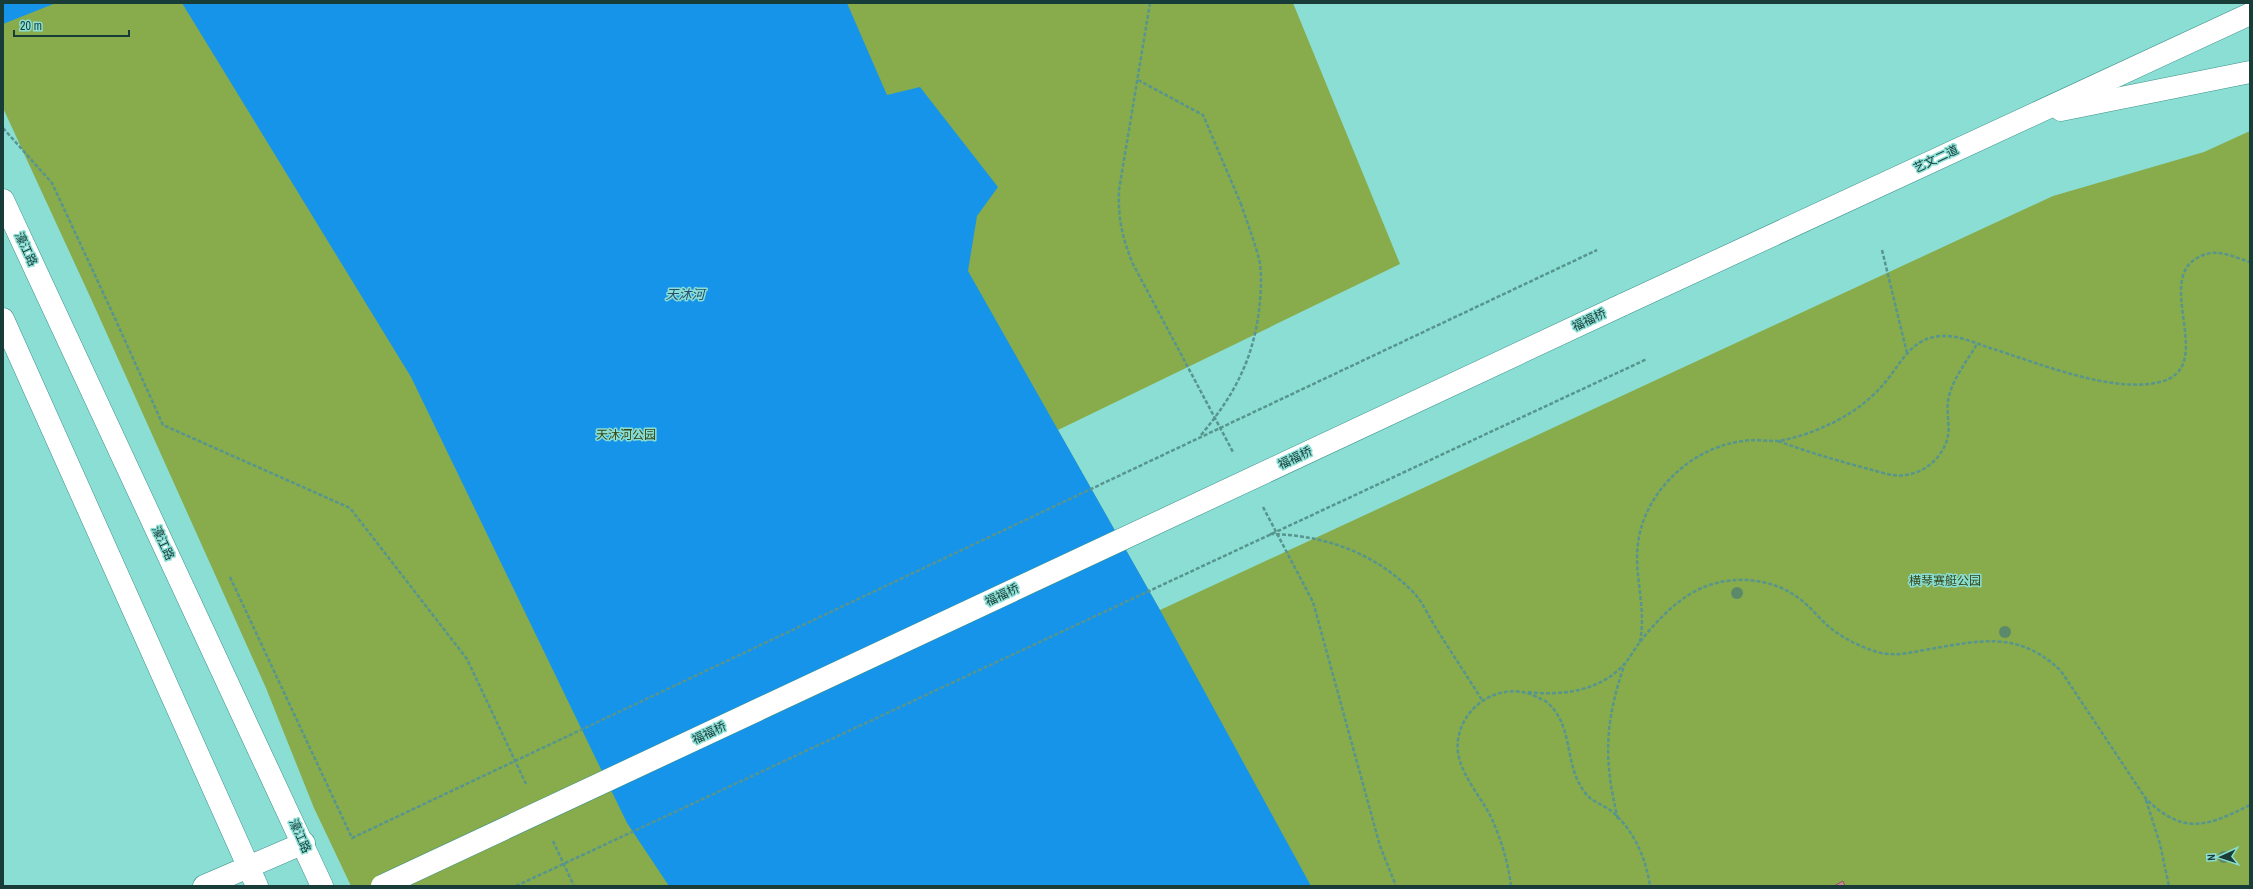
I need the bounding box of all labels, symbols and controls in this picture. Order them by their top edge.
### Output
scale bar [14,12,129,38]
text: 20 m [20,18,42,34]
street label: 艺文二道 [1911,142,1961,176]
street label: 濠江路 [11,229,41,269]
water label: 天沐河 [665,286,707,303]
street label: 福福桥 [1569,305,1609,335]
park label: 天沐河公园 [596,427,656,443]
street label: 福福桥 [1275,443,1315,473]
street label: 濠江路 [148,523,178,563]
park label: 横琴赛艇公园 [1909,573,1981,589]
street label: 福福桥 [982,580,1022,610]
street label: 福福桥 [689,718,729,748]
street label: 濠江路 [285,816,315,856]
north arrow [2201,837,2241,877]
text: N [2204,854,2218,861]

